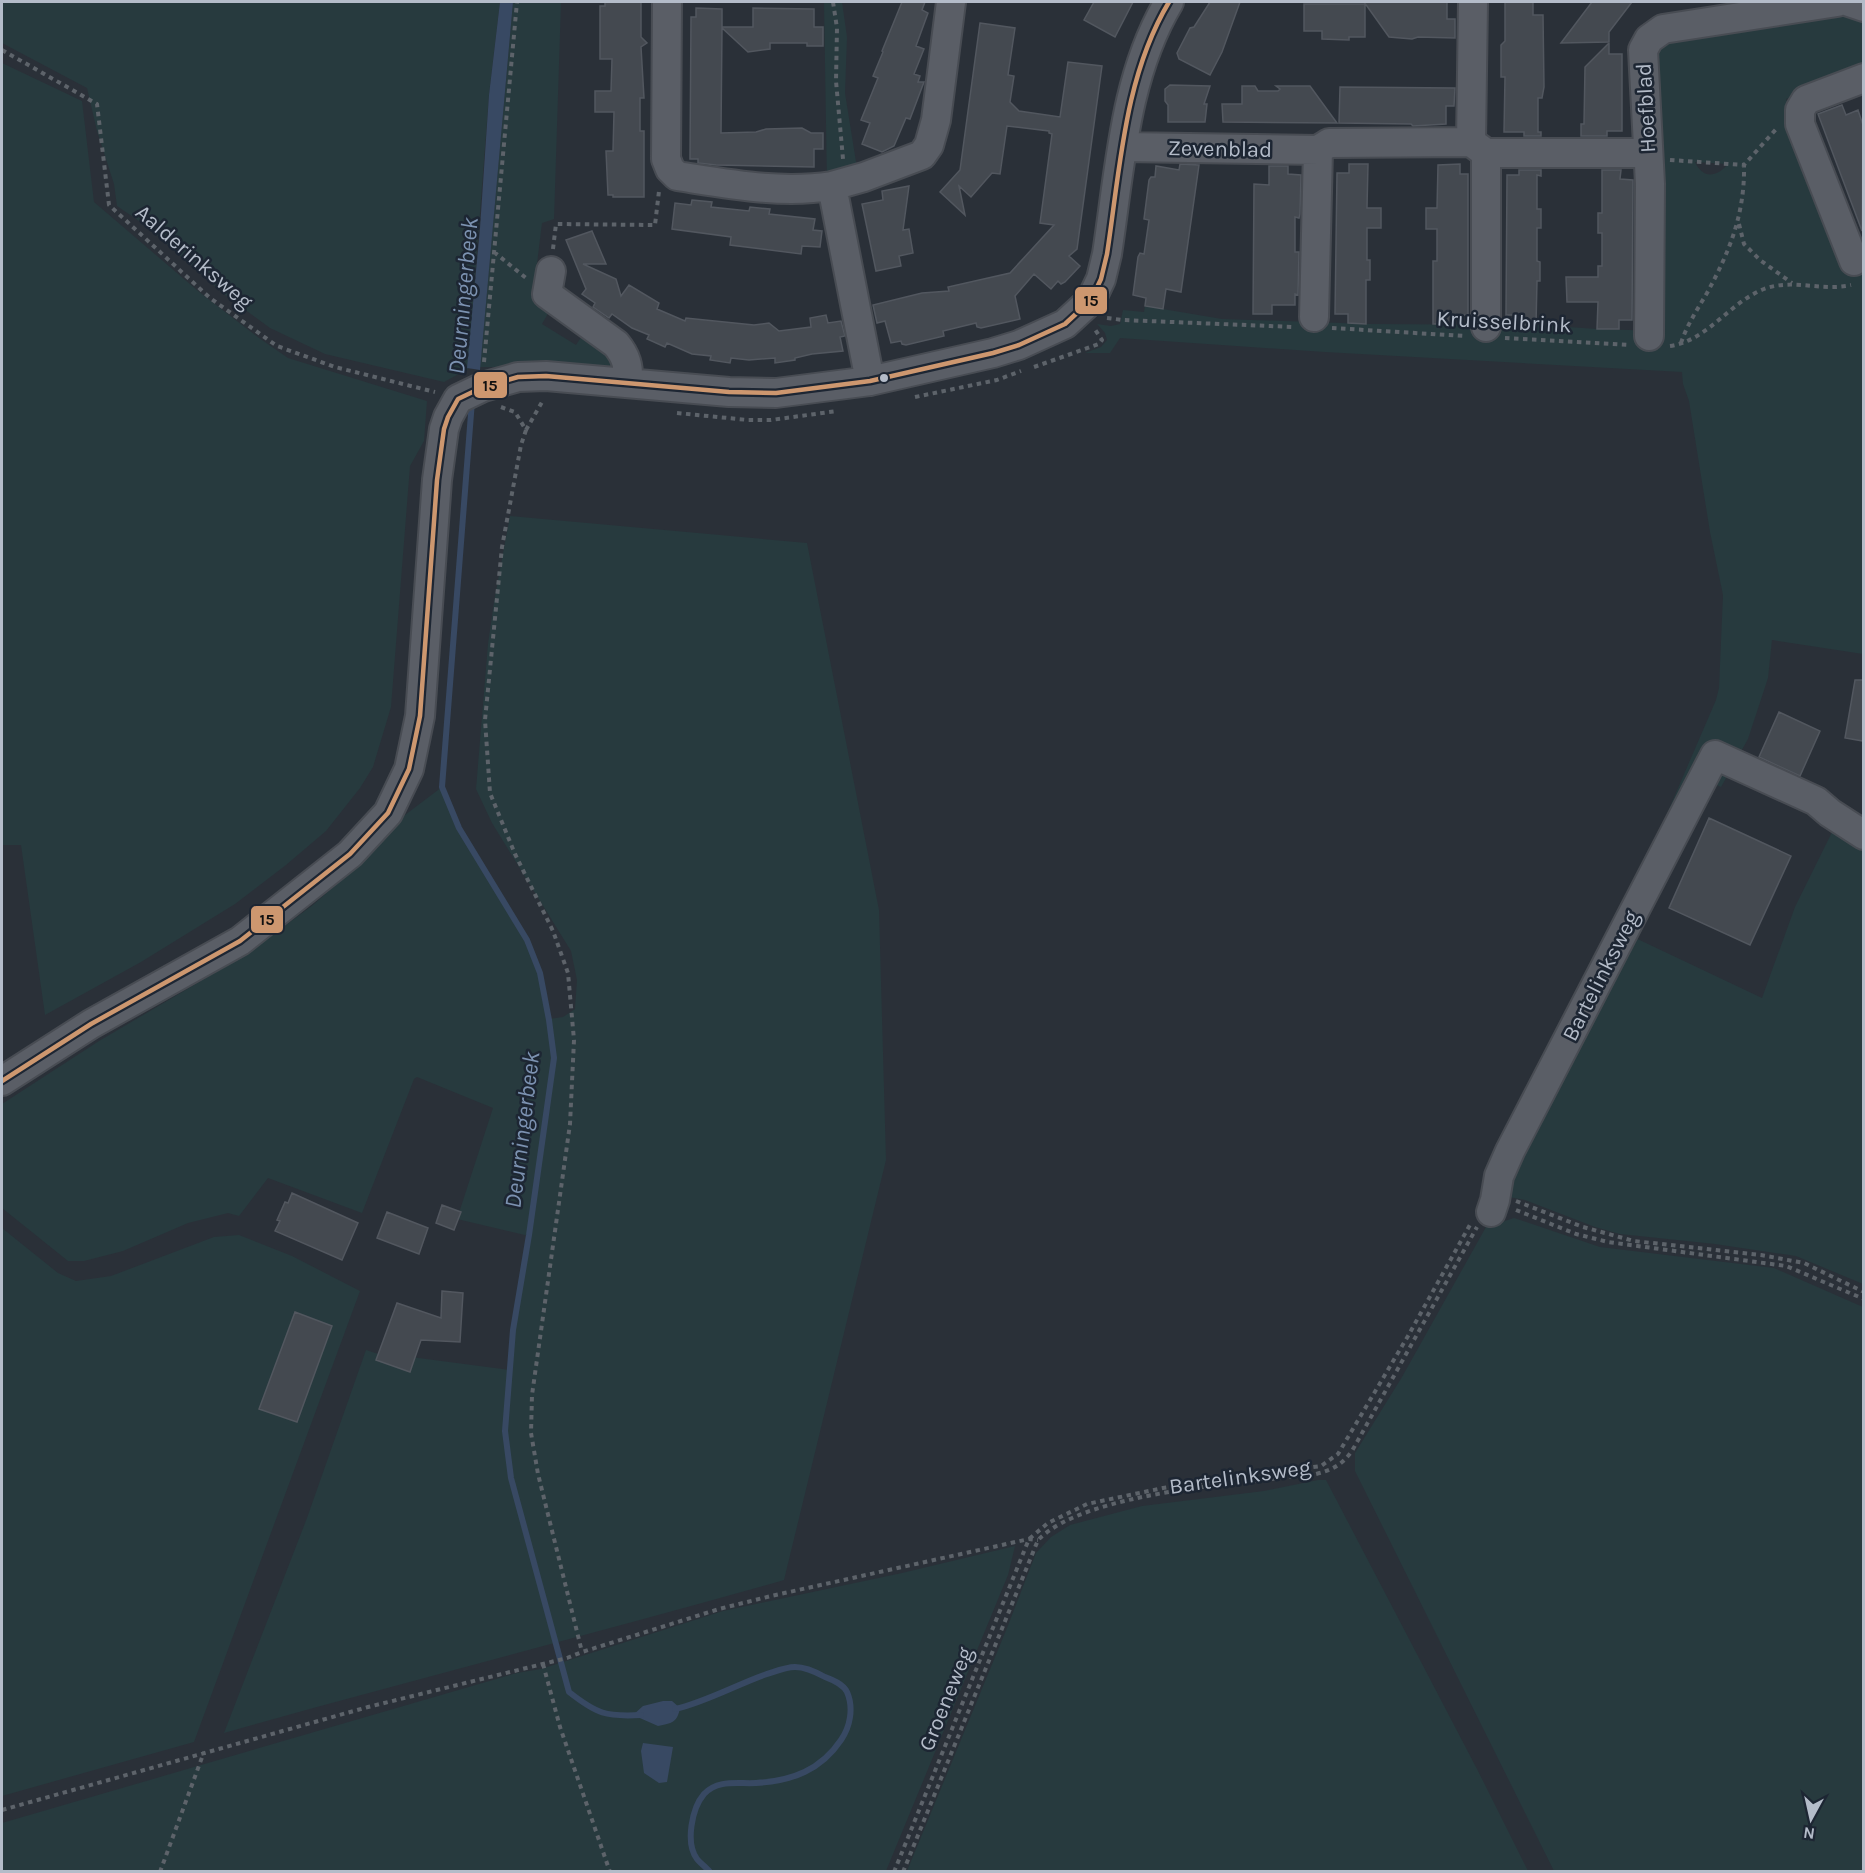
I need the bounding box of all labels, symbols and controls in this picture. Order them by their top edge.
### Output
street label: Hoefblad [1631,62,1661,154]
street label: Zevenblad [1168,135,1272,163]
street label: Aalderinksweg [130,199,258,315]
water label: Deurningerbeek [442,215,484,376]
line badge: 15 [1074,286,1108,315]
text: 15 [1083,291,1099,310]
street label: Kruisselbrink [1436,305,1572,339]
line badge: 15 [473,371,508,399]
unlabelled marker [878,372,890,384]
text: 15 [482,376,498,395]
line badge: 15 [250,905,284,934]
street label: Bartelinksweg [1557,906,1645,1046]
text: 15 [259,910,275,929]
water label: Deurningerbeek [498,1049,546,1210]
street label: Bartelinksweg [1167,1454,1313,1500]
street label: Groeneweg [913,1643,979,1755]
north arrow [1781,1789,1841,1849]
text: N [1802,1823,1816,1844]

